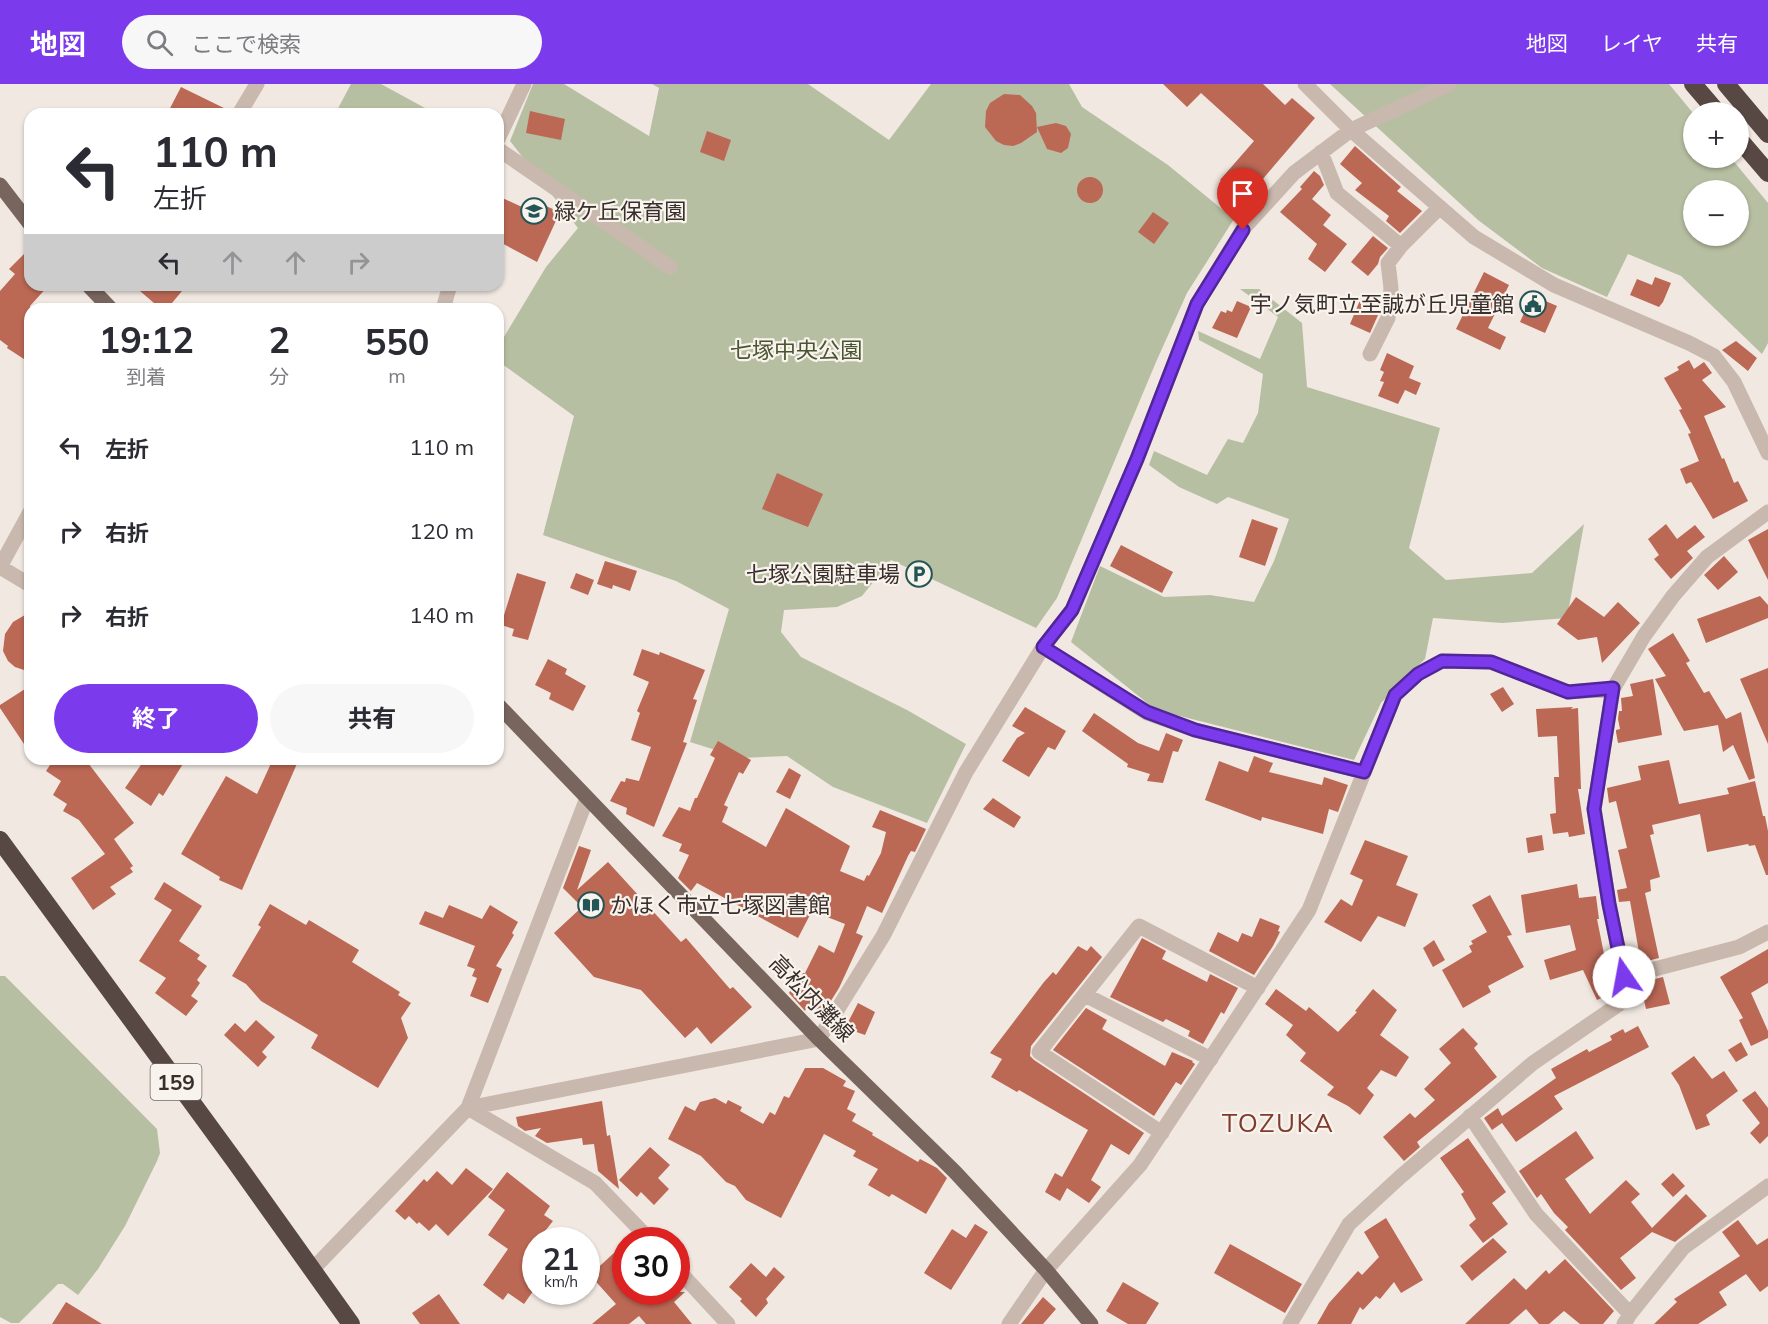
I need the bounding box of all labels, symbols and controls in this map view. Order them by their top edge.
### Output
search box [122,15,542,69]
text: 地図 [30,26,86,61]
icon: search [143,26,176,59]
text: ここで検索 [191,30,301,58]
text: 地図 [1526,30,1568,56]
text: レイヤ [1601,30,1663,56]
text: 共有 [1696,30,1738,56]
map controls [1683,102,1749,246]
button: + [1683,102,1749,168]
text: 110 m [153,125,278,178]
icon: left [54,132,132,210]
pin [1217,168,1268,230]
icon: arrive [1226,177,1259,210]
button: − [1683,180,1749,246]
text: 左折 [153,181,207,215]
school or university icon: 緑ケ丘保育園 [519,196,549,226]
place label: 緑ケ丘保育園 [554,197,686,225]
icon: left [153,246,186,279]
icon: ahead [216,246,249,279]
icon: ahead [279,246,312,279]
icon: right [342,246,375,279]
public building icon: 宇ノ気町立至誠が丘児童館 [1518,289,1548,319]
place label: 宇ノ気町立至誠が丘児童館 [1250,290,1514,318]
text: 19:12 [99,317,194,362]
text: 2 [268,317,290,362]
text: 550 [365,319,429,364]
park label: 七塚中央公園 [730,336,862,364]
text: m [388,363,406,388]
text: 到着 [126,364,166,389]
text: 分 [269,364,289,389]
icon: left [54,431,87,464]
text: 110 m [409,433,474,461]
text: 左折 [105,435,149,463]
icon: right [54,515,87,548]
text: 120 m [409,517,474,545]
text: 右折 [105,519,149,547]
parking icon: 七塚公園駐車場 [904,559,934,589]
place label: 七塚公園駐車場 [746,560,900,588]
icon: right [54,599,87,632]
text: 140 m [409,601,474,629]
text: 右折 [105,603,149,631]
button: 終了 [54,684,258,753]
button: 共有 [270,684,474,753]
library icon: かほく市立七塚図書館 [576,890,606,920]
place label: かほく市立七塚図書館 [610,891,830,919]
position arrow [1592,945,1656,1009]
street label: 高松内灘線 [764,949,860,1047]
road number: 159 [150,1064,201,1100]
district label: TOZUKA [1222,1106,1334,1139]
speed limit sign: 30 [612,1227,690,1305]
text: 21 [543,1240,579,1278]
text: km/h [544,1272,578,1291]

